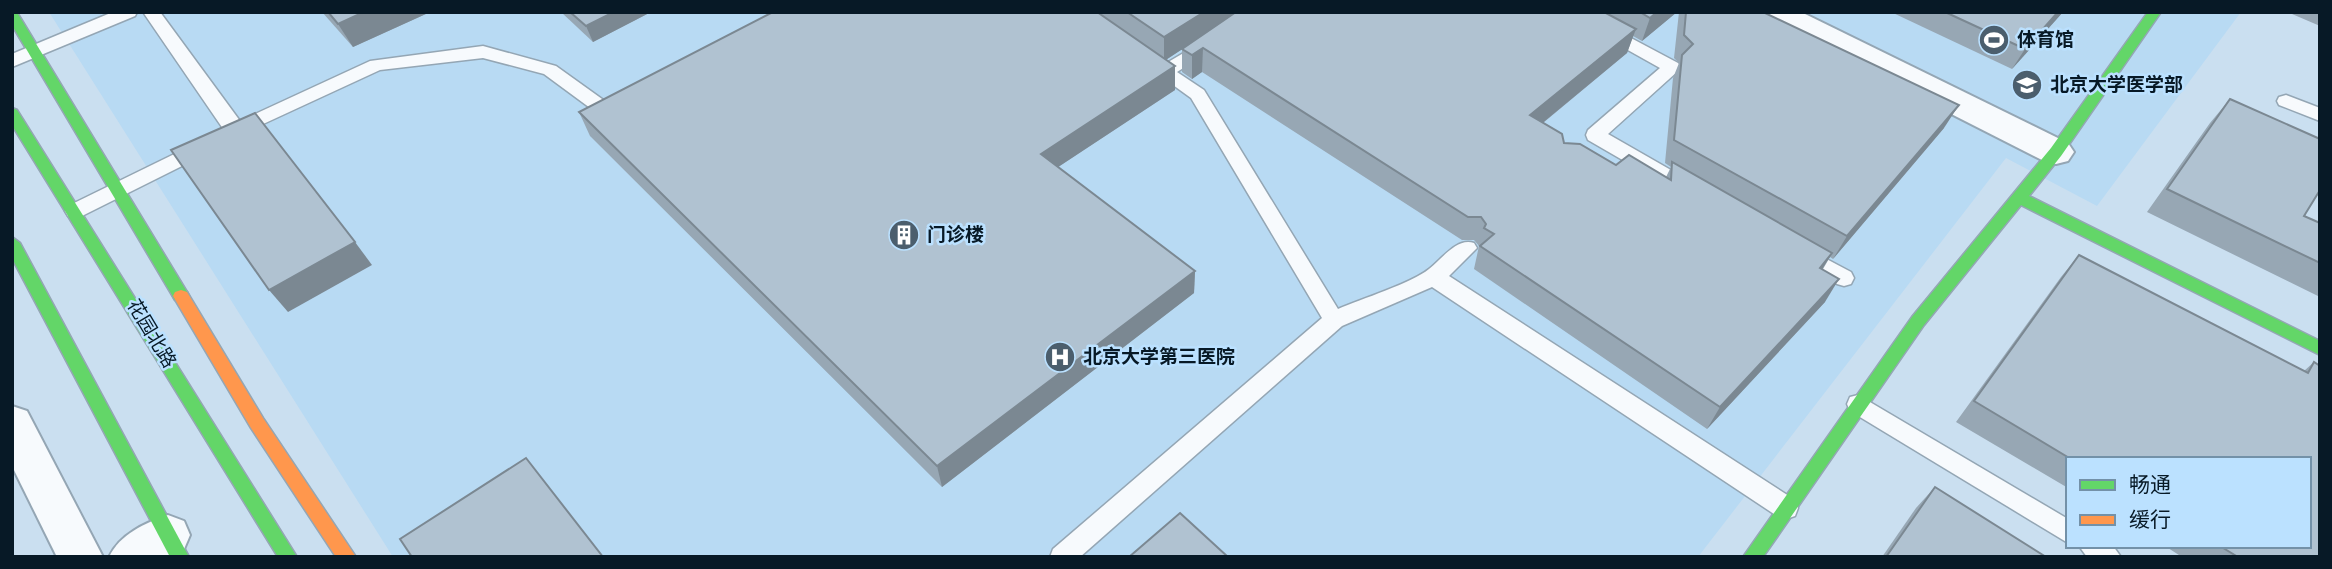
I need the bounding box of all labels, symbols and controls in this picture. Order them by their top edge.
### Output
sports icon: 体育馆 [1977,23,2011,57]
place label: 体育馆 [2017,29,2074,52]
school or university icon: 北京大学医学部 [2010,68,2044,102]
place label: 北京大学医学部 [2050,74,2183,97]
building icon: 门诊楼 [887,218,921,252]
place label: 门诊楼 [927,224,984,247]
street label: 花园北路 [122,295,180,373]
hospital icon: 北京大学第三医院 [1043,340,1077,374]
place label: 北京大学第三医院 [1083,346,1235,369]
legend [2066,457,2311,548]
text: 畅通 [2129,473,2171,498]
text: 缓行 [2129,508,2171,533]

